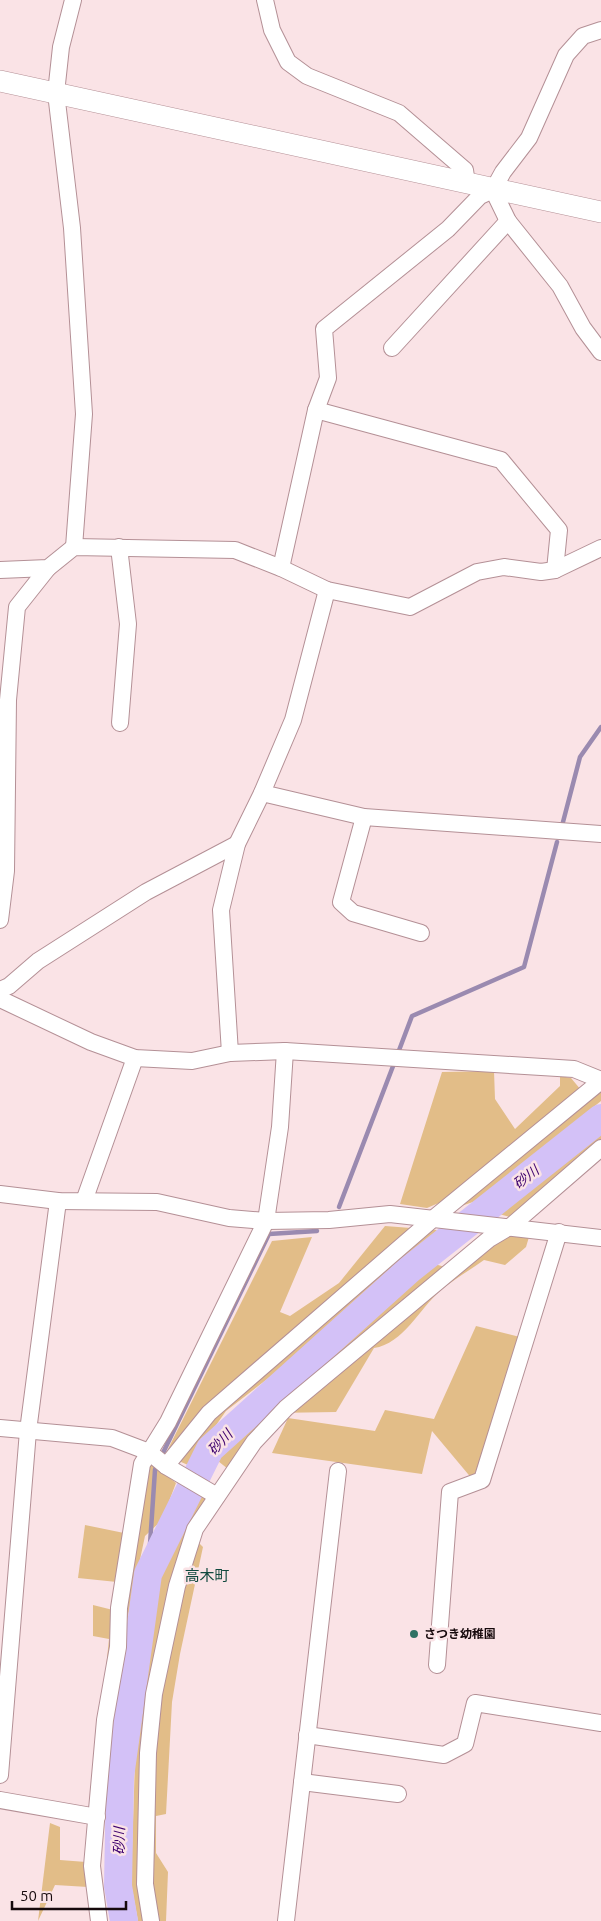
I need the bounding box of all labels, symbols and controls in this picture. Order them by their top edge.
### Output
water label: 砂川 [510,1161,544,1192]
water label: 砂川 [205,1425,237,1458]
district label: 高木町 [184,1567,230,1584]
place label: さつき幼稚園 [424,1627,496,1640]
marker: さつき幼稚園 [408,1628,420,1640]
water label: 砂川 [111,1825,127,1855]
scale bar [12,1878,126,1910]
text: 50 m [20,1887,53,1904]

